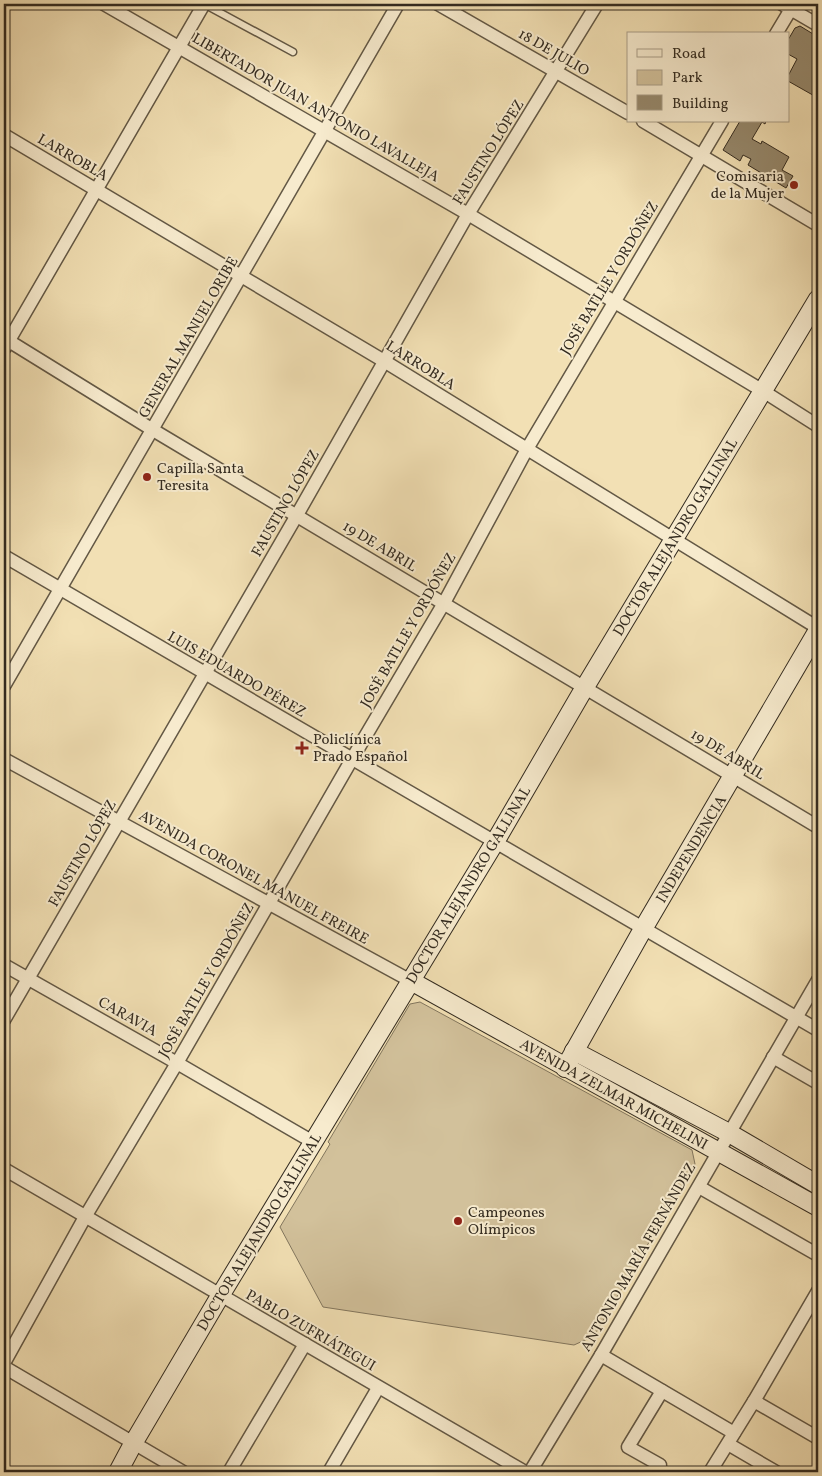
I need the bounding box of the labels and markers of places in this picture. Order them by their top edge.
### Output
place label: Comisaria de la Mujer [711,167,784,205]
marker: Comisaria de la Mujer [788,179,800,191]
place label: Capilla Santa Teresita [157,459,244,497]
marker: Capilla Santa Teresita [141,471,153,483]
place label: Policlínica Prado Español [313,730,408,768]
marker: Policlínica Prado Español [295,741,309,755]
place label: Campeones Olímpicos [468,1203,545,1241]
marker: Campeones Olímpicos [452,1215,464,1227]

